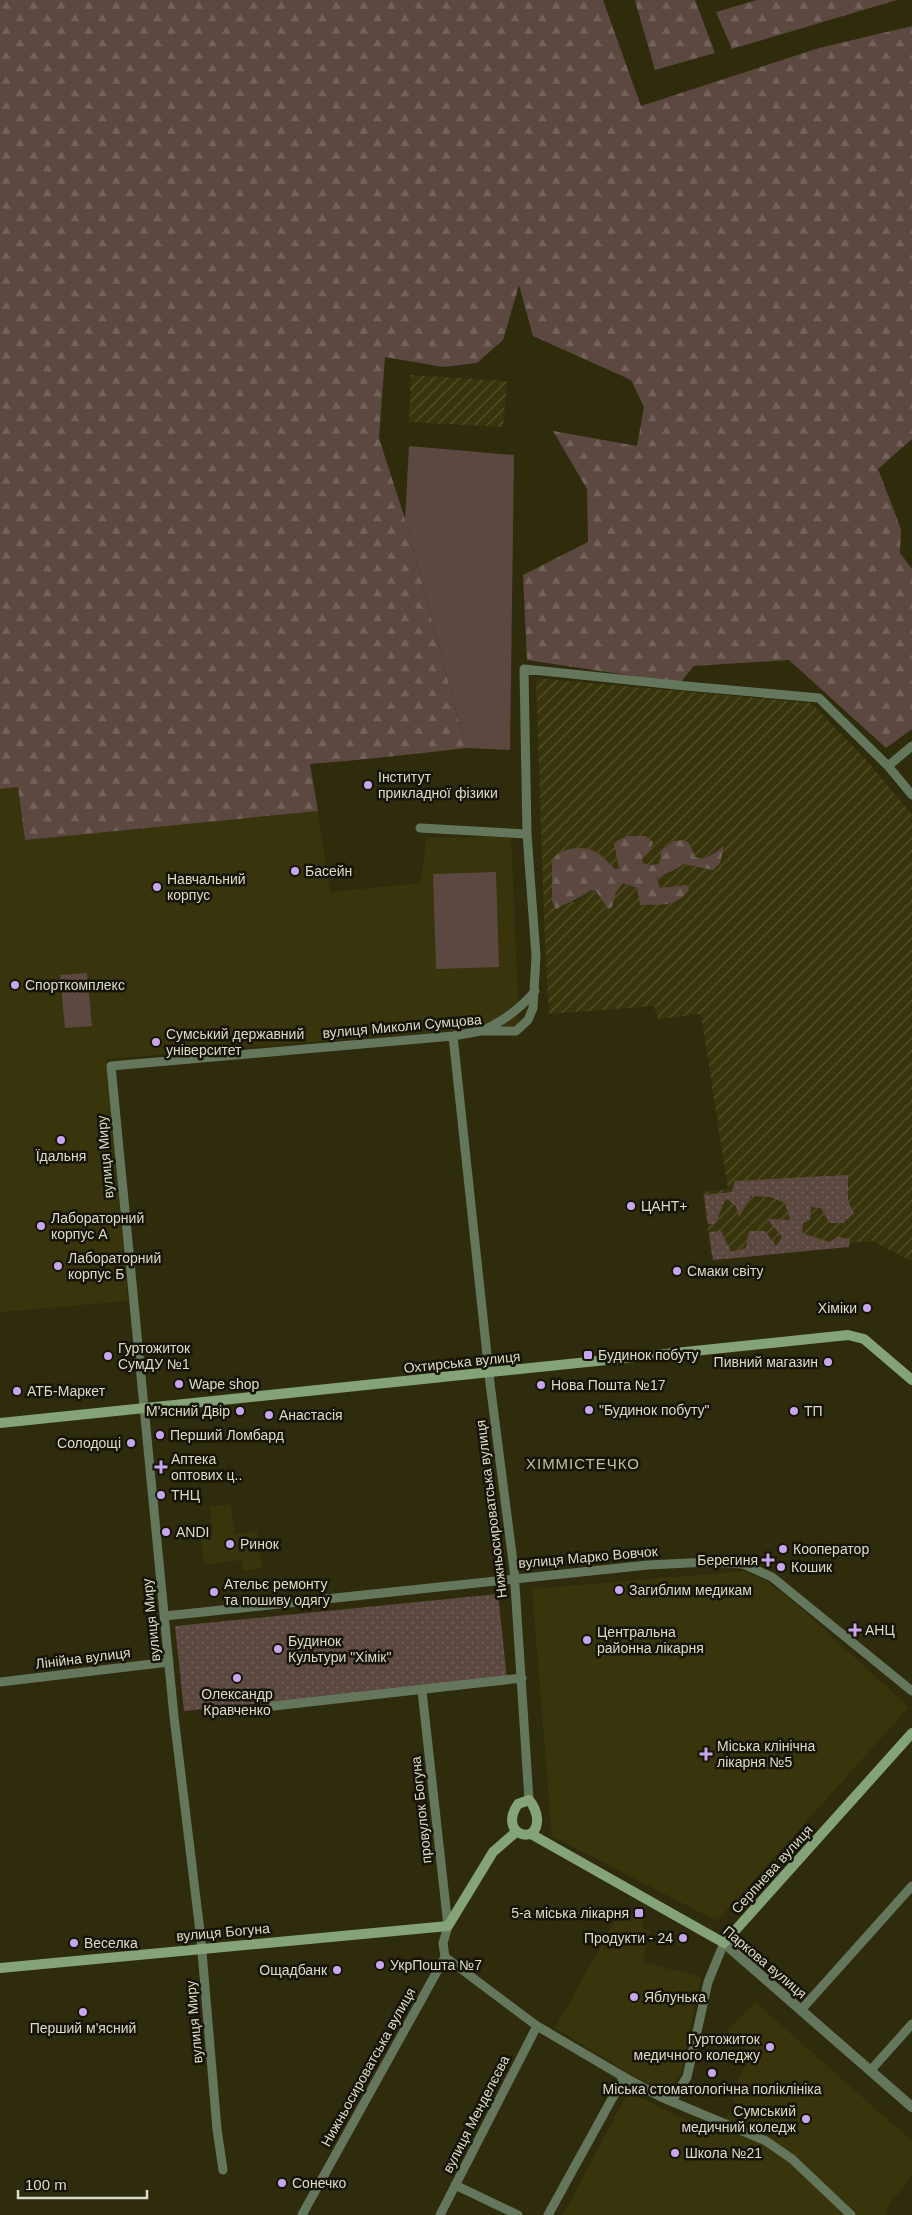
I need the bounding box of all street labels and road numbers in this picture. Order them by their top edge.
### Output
street label: вулиця Миколи Сумцова [322,1011,482,1041]
street label: вулиця Миру [93,1115,117,1199]
street label: Охтирська вулиця [403,1348,521,1376]
street label: Нижньосироватська вулиця [472,1419,510,1599]
street label: вулиця Марко Вовчок [518,1543,659,1571]
street label: вулиця Миру [139,1578,163,1662]
street label: Лінійна вулиця [34,1644,132,1672]
street label: провулок Богуна [407,1755,435,1864]
street label: Серпнева вулиця [728,1822,816,1916]
street label: вулиця Богуна [176,1920,271,1944]
street label: Паркова вулиця [720,1922,810,2002]
street label: вулиця Миру [182,1980,206,2064]
street label: Нижньосироватська вулиця [318,1985,418,2149]
street label: вулиця Менделєєва [439,2052,513,2175]

